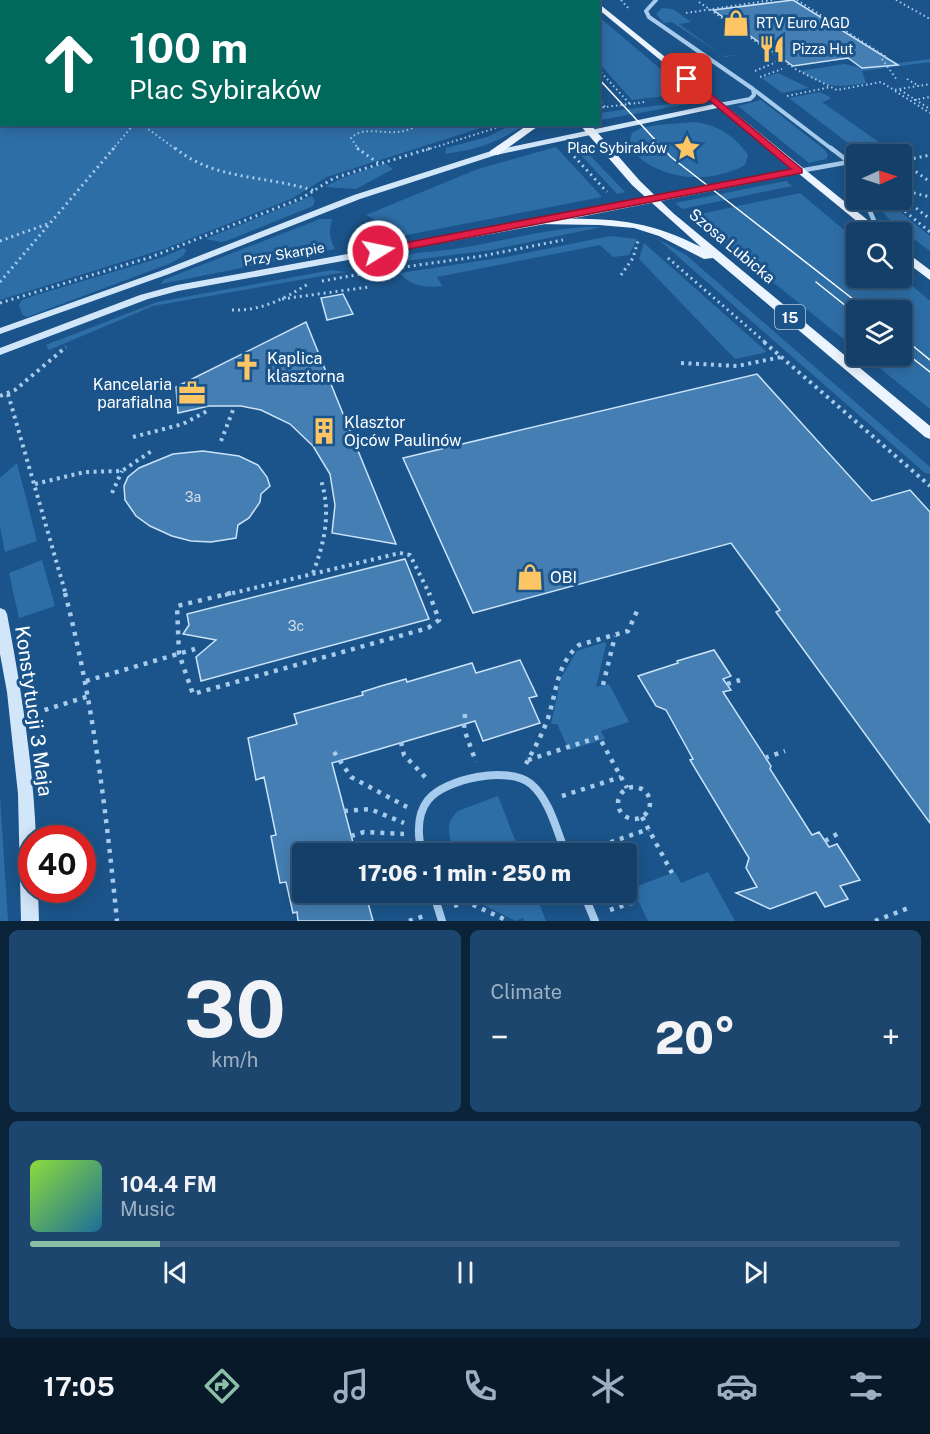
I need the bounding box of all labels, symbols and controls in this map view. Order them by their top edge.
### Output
shop icon: RTV Euro AGD [721,8,751,38]
place label: RTV Euro AGD [756,15,850,31]
text: 100 m [129,23,248,72]
icon: ahead [30,24,108,102]
restaurant icon: Pizza Hut [757,34,787,64]
place label: Pizza Hut [792,41,854,57]
pin [661,53,712,104]
icon: arrive [670,62,703,95]
text: Plac Sybiraków [129,73,322,105]
place icon: Plac Sybiraków [672,133,702,163]
place label: Plac Sybiraków [567,140,667,156]
north arrow [846,144,912,210]
map controls [846,144,912,366]
street label: Szosa Lubicka [685,205,779,287]
position arrow [346,219,410,283]
button: search [846,222,912,288]
street label: Przy Skarpie [242,239,326,269]
button: layers [846,300,912,366]
road number: 15 [775,305,805,329]
place label: Kaplica klasztorna [267,349,345,386]
church icon: Kaplica klasztorna [232,352,262,382]
place label: Kancelaria parafialna [93,375,172,412]
office icon: Kancelaria parafialna [177,378,207,408]
place label: Klasztor Ojców Paulinów [344,413,462,450]
building icon: Klasztor Ojców Paulinów [309,416,339,446]
house number: 3a [185,489,201,505]
shop icon: OBI [515,562,545,592]
place label: OBI [550,568,577,587]
house number: 3c [288,618,304,634]
street label: Konstytucji 3 Maja [10,624,58,798]
speed limit sign: 40 [18,825,96,903]
text: 17:06 · 1 min · 250 m [358,860,571,886]
text: 30 [184,963,286,1055]
text: Climate [491,980,562,1004]
text: 20° [655,1011,736,1064]
text: − [491,1018,509,1056]
text: + [882,1018,900,1056]
text: km/h [211,1048,258,1072]
text: 104.4 FM [120,1171,217,1197]
text: Music [120,1197,175,1221]
icon: previous [159,1256,192,1289]
icon: pause [449,1256,482,1289]
icon: next [739,1256,772,1289]
icon: directions [201,1365,243,1407]
icon: music [330,1365,372,1407]
icon: phone [459,1365,501,1407]
icon: climate [587,1365,629,1407]
icon: car [716,1365,758,1407]
icon: filters [845,1365,887,1407]
text: 17:05 [43,1370,115,1402]

